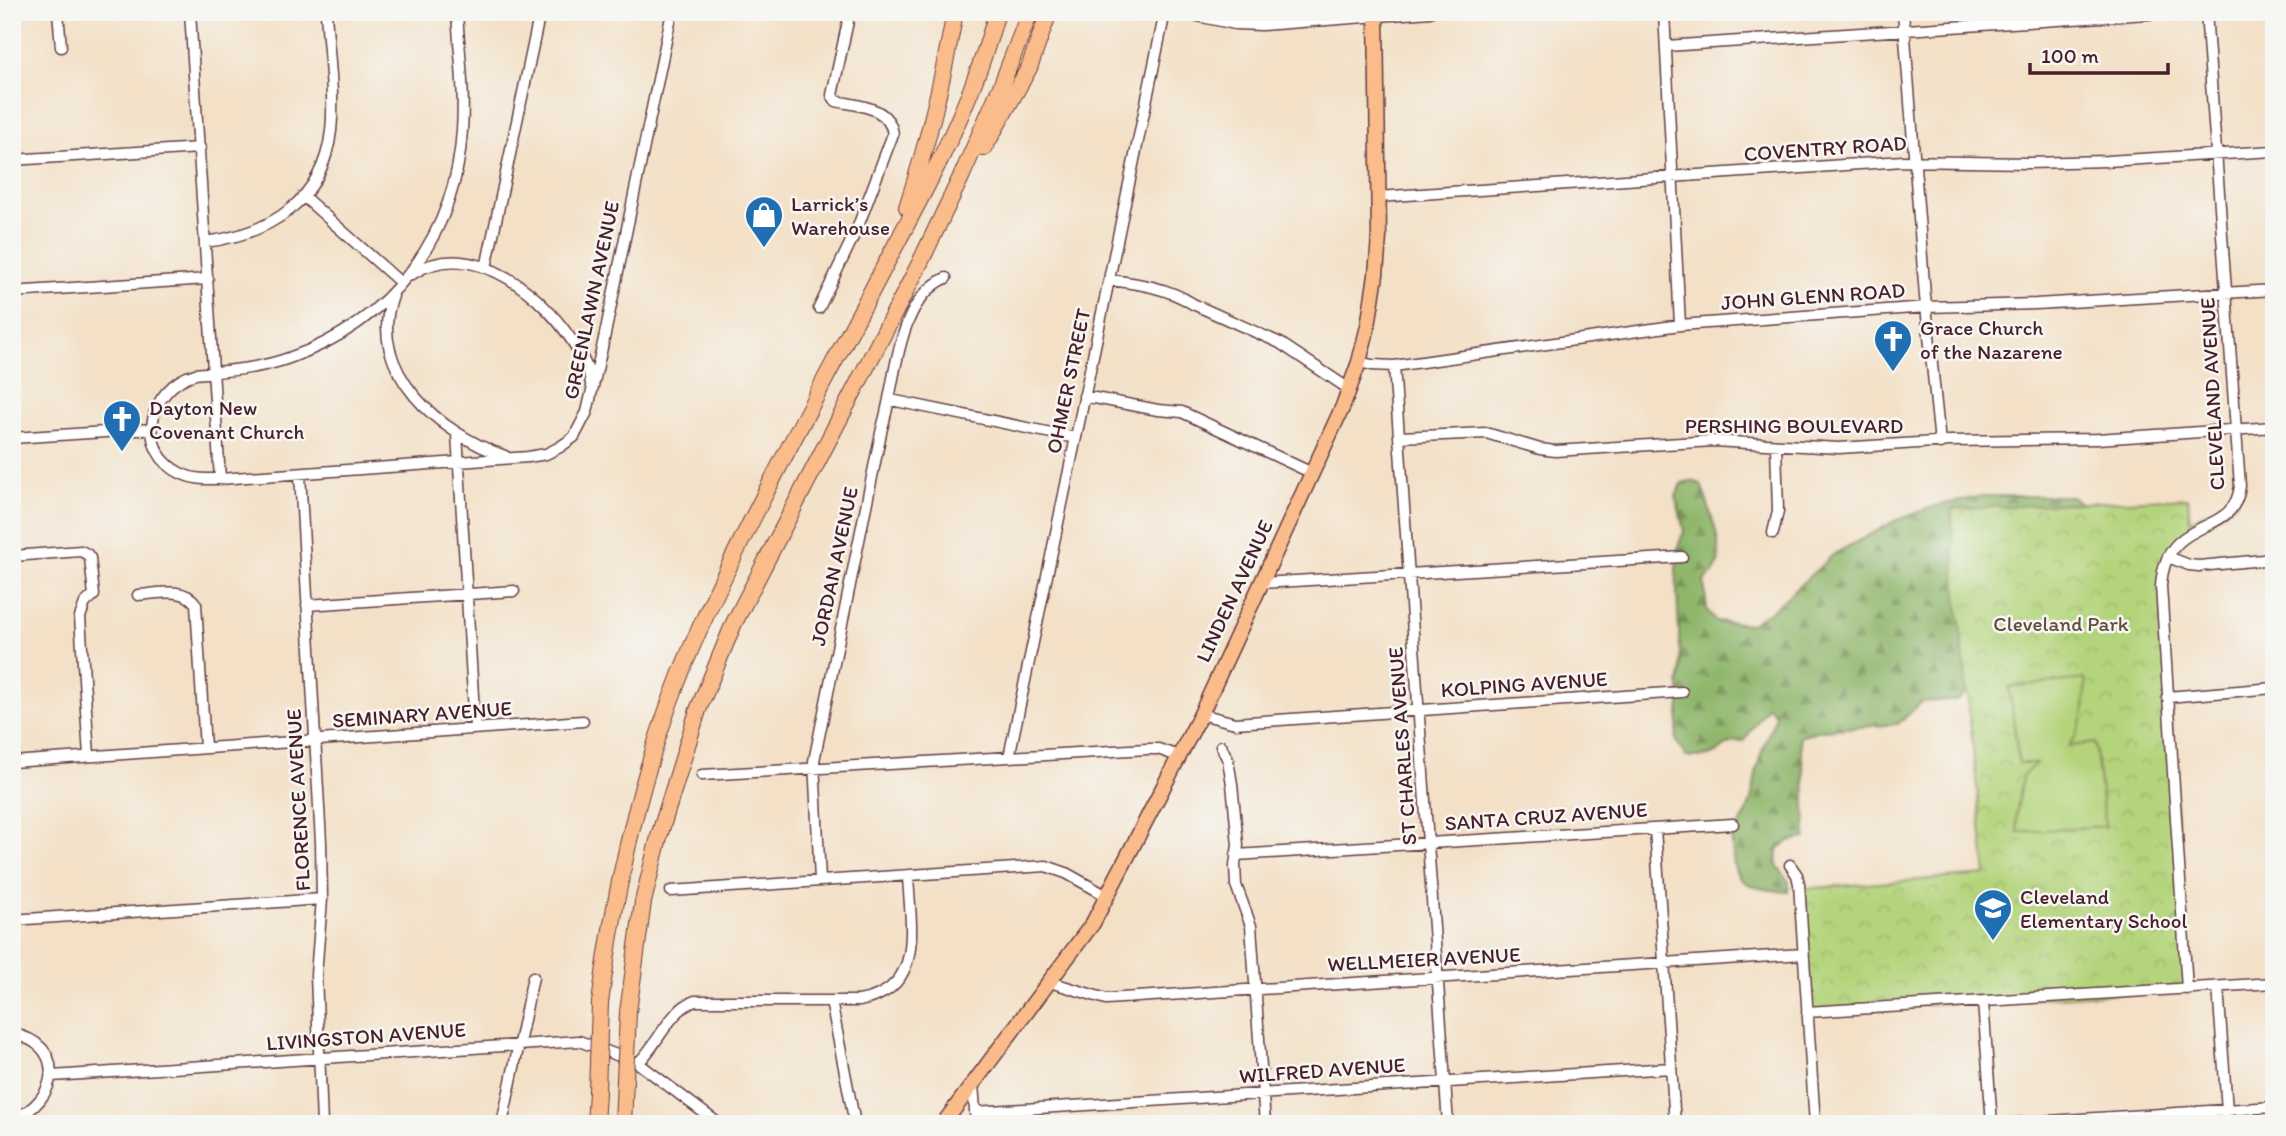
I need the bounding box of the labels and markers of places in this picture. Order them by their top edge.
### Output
place label: Larrick’s Warehouse [791,191,890,240]
shop icon: Larrick’s Warehouse [743,194,785,249]
place label: Grace Church of the Nazarene [1920,315,2063,364]
church icon: Grace Church of the Nazarene [1872,318,1914,373]
place label: Dayton New Covenant Church [149,395,305,444]
church icon: Dayton New Covenant Church [101,398,143,453]
place label: Cleveland Elementary School [2020,884,2188,933]
school or university icon: Cleveland Elementary School [1972,887,2014,942]

